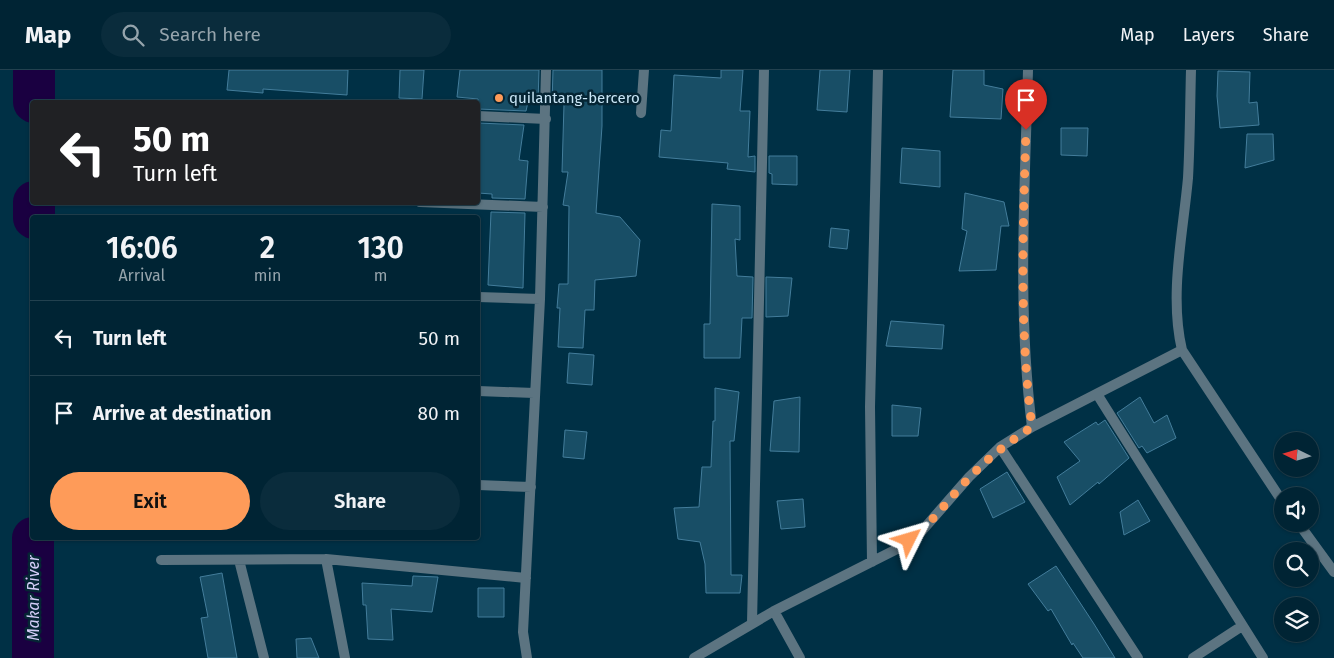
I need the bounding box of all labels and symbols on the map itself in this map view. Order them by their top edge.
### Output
pin [1005,79,1047,130]
place label: quilantang-bercero [509,89,640,107]
marker: quilantang-bercero [493,92,505,104]
north arrow [1274,432,1319,478]
position arrow [882,513,934,565]
water label: Makar River [24,554,43,641]

